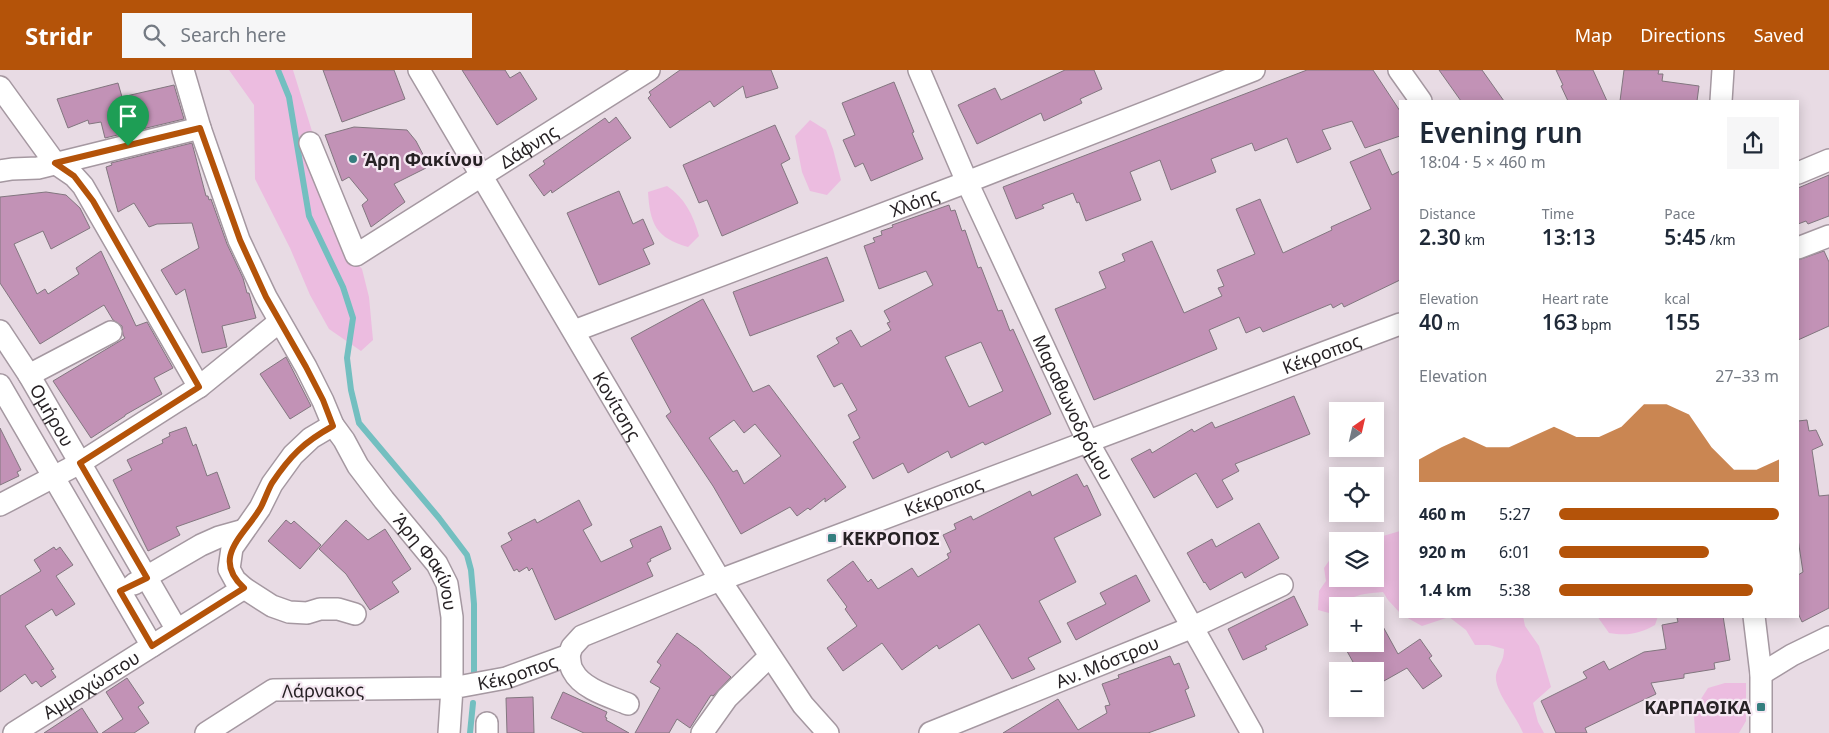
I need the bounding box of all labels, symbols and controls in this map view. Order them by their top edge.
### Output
search box [122,13,472,58]
text: Stridr [25,19,92,52]
icon: search [140,21,168,49]
text: Search here [180,22,286,48]
text: Map [1575,23,1612,47]
text: Directions [1640,23,1726,47]
text: Saved [1754,23,1804,47]
pin [107,95,149,146]
icon: arrive [114,102,142,130]
text: Evening run [1419,113,1583,151]
button: share [1727,117,1779,169]
street label: Δάφνης [495,119,562,173]
place label: Άρη Φακίνου [363,147,483,171]
text: 18:04 · 5 × 460 m [1419,151,1546,173]
marker: Άρη Φακίνου [347,153,359,165]
street label: Χλόης [887,182,942,222]
text: Distance [1419,204,1476,223]
text: Time [1542,204,1574,223]
text: Pace [1664,204,1695,223]
text: 2.30 [1419,223,1461,251]
text: 13:13 [1542,223,1596,251]
text: 5:45 [1664,223,1706,251]
text: km [1461,230,1485,249]
text: /km [1706,230,1736,249]
text: Elevation [1419,289,1479,308]
text: Heart rate [1542,289,1609,308]
text: kcal [1664,289,1690,308]
text: 40 [1419,308,1443,336]
text: 163 [1542,308,1578,336]
text: 155 [1664,308,1700,336]
text: m [1443,315,1460,334]
text: bpm [1578,315,1612,334]
street label: Κέκροπος [1279,328,1364,379]
street label: Μαραθωνοδρόμου [1028,331,1119,484]
text: Elevation [1419,365,1487,387]
text: 27–33 m [1715,365,1779,387]
street label: Κονίτσης [588,367,647,445]
street label: Ομήρου [25,379,80,451]
north arrow [1329,402,1384,458]
map controls [1329,402,1384,717]
button: locate [1329,467,1384,522]
street label: Κέκροπος [901,470,986,522]
text: 460 m [1419,503,1466,525]
text: 5:27 [1499,503,1531,525]
street label: Άρη Φακίνου [388,508,463,612]
place label: ΚΕΚΡΟΠΟΣ [842,526,939,550]
marker: ΚΕΚΡΟΠΟΣ [826,532,838,544]
button: layers [1329,532,1384,587]
text: 920 m [1419,541,1466,563]
text: 6:01 [1499,541,1531,563]
text: 1.4 km [1419,579,1471,601]
text: 5:38 [1499,579,1531,601]
button: + [1329,597,1384,652]
street label: Αν. Μόστρου [1052,630,1162,693]
street label: Αμμοχώστου [38,645,144,724]
street label: Κέκροπος [475,648,560,695]
button: − [1329,662,1384,717]
street label: Λάρνακος [282,677,365,703]
place label: ΚΑΡΠΑΘΙΚΑ [1644,695,1752,719]
marker: ΚΑΡΠΑΘΙΚΑ [1755,701,1767,713]

